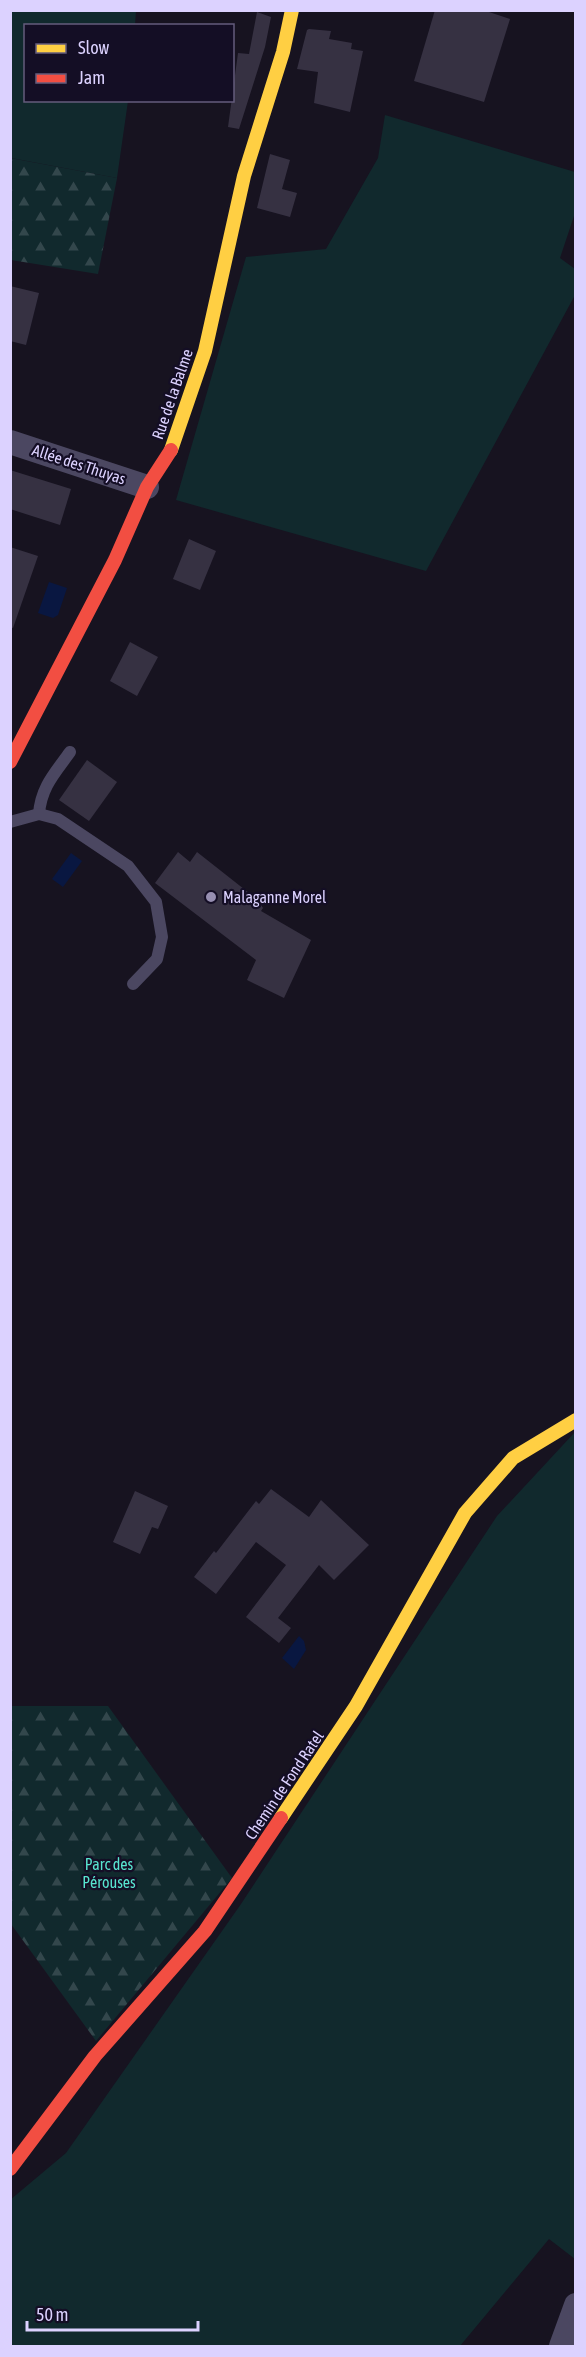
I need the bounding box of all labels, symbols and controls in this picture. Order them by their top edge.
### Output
legend [24,24,234,102]
text: Slow [78,37,109,58]
text: Jam [78,67,105,88]
street label: Rue de la Balme [148,347,196,441]
street label: Allée des Thuyas [30,440,128,489]
place label: Malaganne Morel [223,888,327,907]
marker: Malaganne Morel [204,890,218,904]
street label: Chemin de Fond Ratel [241,1727,327,1843]
park label: Parc des Pérouses [82,1855,136,1891]
scale bar [27,2294,198,2332]
text: 50 m [36,2304,68,2325]

